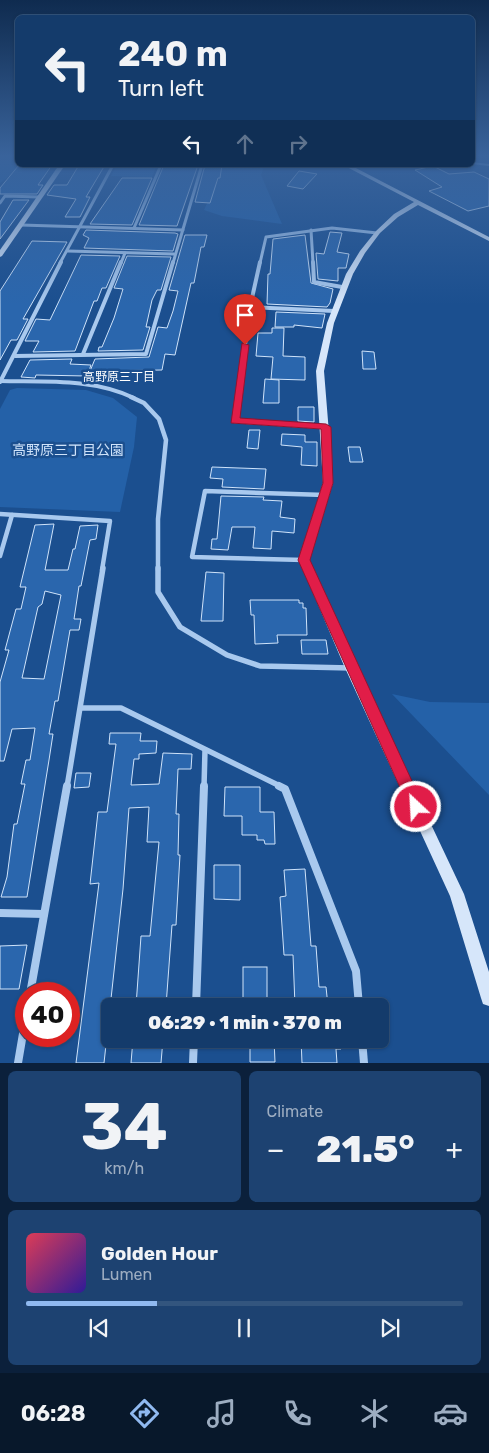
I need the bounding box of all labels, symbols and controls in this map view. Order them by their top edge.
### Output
text: 240 m [118,33,228,75]
icon: left [35,35,100,100]
text: Turn left [118,75,204,102]
icon: left [178,130,206,158]
icon: ahead [231,130,259,158]
icon: right [284,130,312,158]
pin [224,294,266,345]
icon: arrive [231,301,259,329]
district label: 高野原三丁目 [83,370,155,384]
park label: 高野原三丁目公園 [12,442,124,459]
position arrow [389,780,441,832]
speed limit sign: 40 [15,982,80,1047]
text: 06:29 · 1 min · 370 m [148,1011,342,1034]
text: 34 [81,1088,168,1165]
text: Climate [267,1102,323,1121]
text: 21.5° [316,1126,414,1172]
text: − [267,1133,285,1166]
text: + [446,1133,463,1166]
text: km/h [104,1159,144,1178]
text: Golden Hour [101,1242,218,1265]
text: Lumen [101,1265,152,1284]
icon: previous [85,1314,113,1342]
icon: pause [230,1314,258,1342]
icon: next [376,1314,404,1342]
icon: directions [127,1396,162,1431]
icon: music [204,1396,239,1431]
icon: phone [280,1396,315,1431]
icon: climate [357,1396,392,1431]
icon: car [433,1396,468,1431]
text: 06:28 [21,1400,86,1427]

